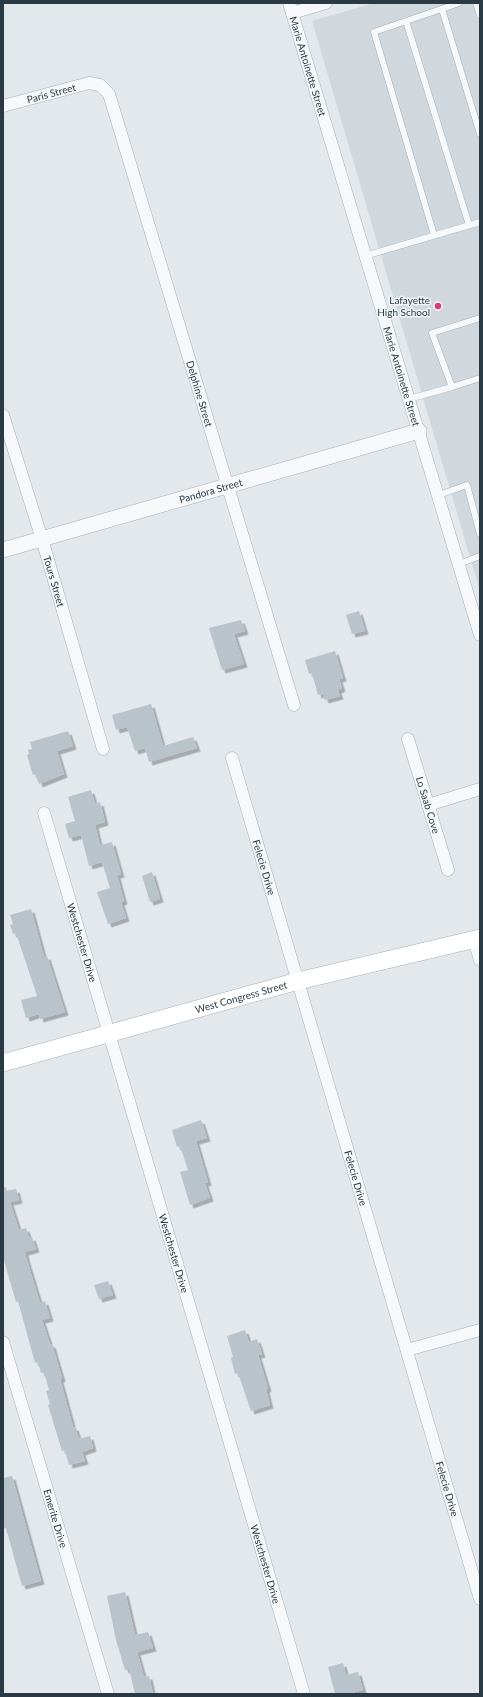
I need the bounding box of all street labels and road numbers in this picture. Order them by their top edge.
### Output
street label: Marie Antoinette Street [287,15,329,118]
street label: Paris Street [26,81,77,105]
street label: Marie Antoinette Street [381,325,423,428]
street label: Delphine Street [184,359,216,429]
street label: Pandora Street [178,476,244,505]
street label: Tours Street [41,554,68,609]
street label: Lo Saab Cove [414,775,442,835]
street label: Felecie Drive [250,838,278,896]
street label: Westchester Drive [65,902,100,983]
street label: West Congress Street [194,978,289,1015]
street label: Felecie Drive [342,1149,370,1207]
street label: Westchester Drive [157,1212,191,1294]
street label: Felecie Drive [434,1460,461,1518]
street label: Emerite Drive [41,1488,70,1549]
street label: Westchester Drive [248,1523,283,1605]

